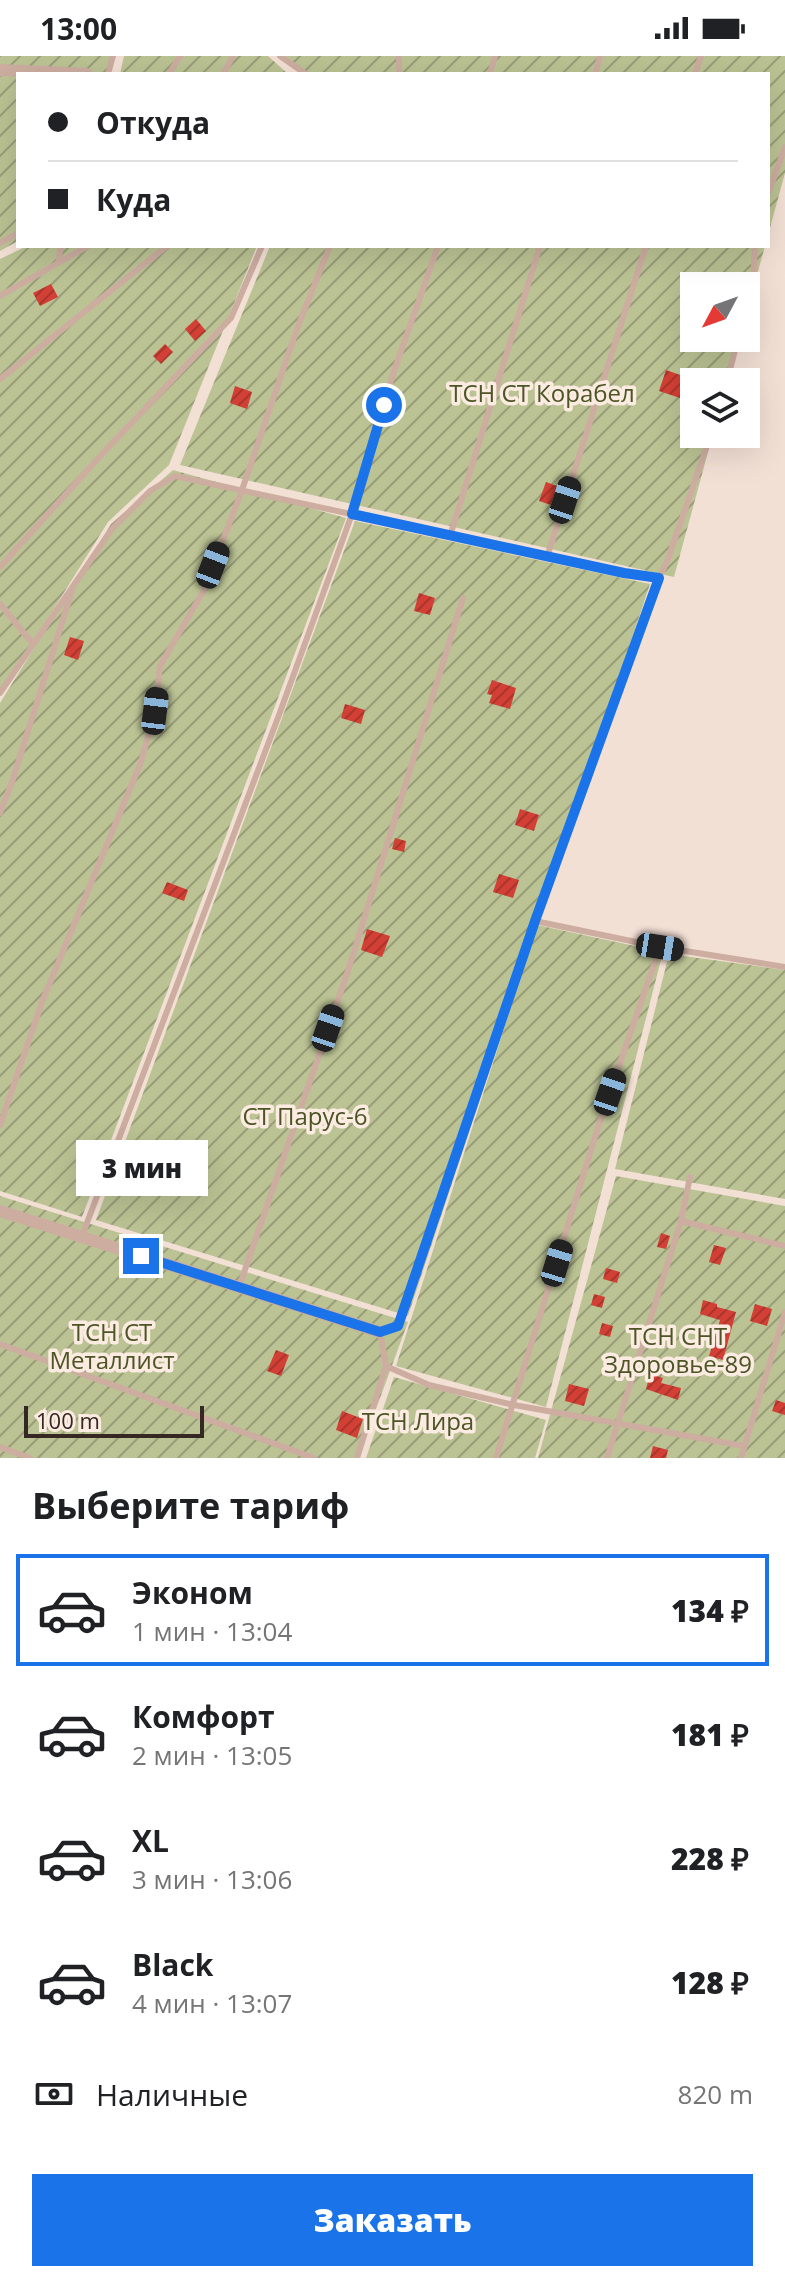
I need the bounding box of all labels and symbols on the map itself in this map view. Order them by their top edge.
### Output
north arrow [680,272,760,352]
park label: ТСН СТ Корабел [449,376,635,409]
route start [366,387,402,423]
car [546,473,584,527]
car [193,538,233,592]
car [140,686,170,736]
car [634,931,686,963]
car [309,1001,347,1055]
car [591,1065,629,1119]
park label: СТ Парус-6 [242,1099,368,1132]
callout: 3 мин [75,1140,207,1196]
car [539,1237,575,1289]
route end [123,1238,159,1274]
park label: ТСН СТ Металлист [49,1315,175,1376]
park label: ТСН СНТ Здоровье-89 [604,1319,752,1380]
scale bar [24,1402,204,1438]
park label: ТСН Лира [362,1404,474,1437]

